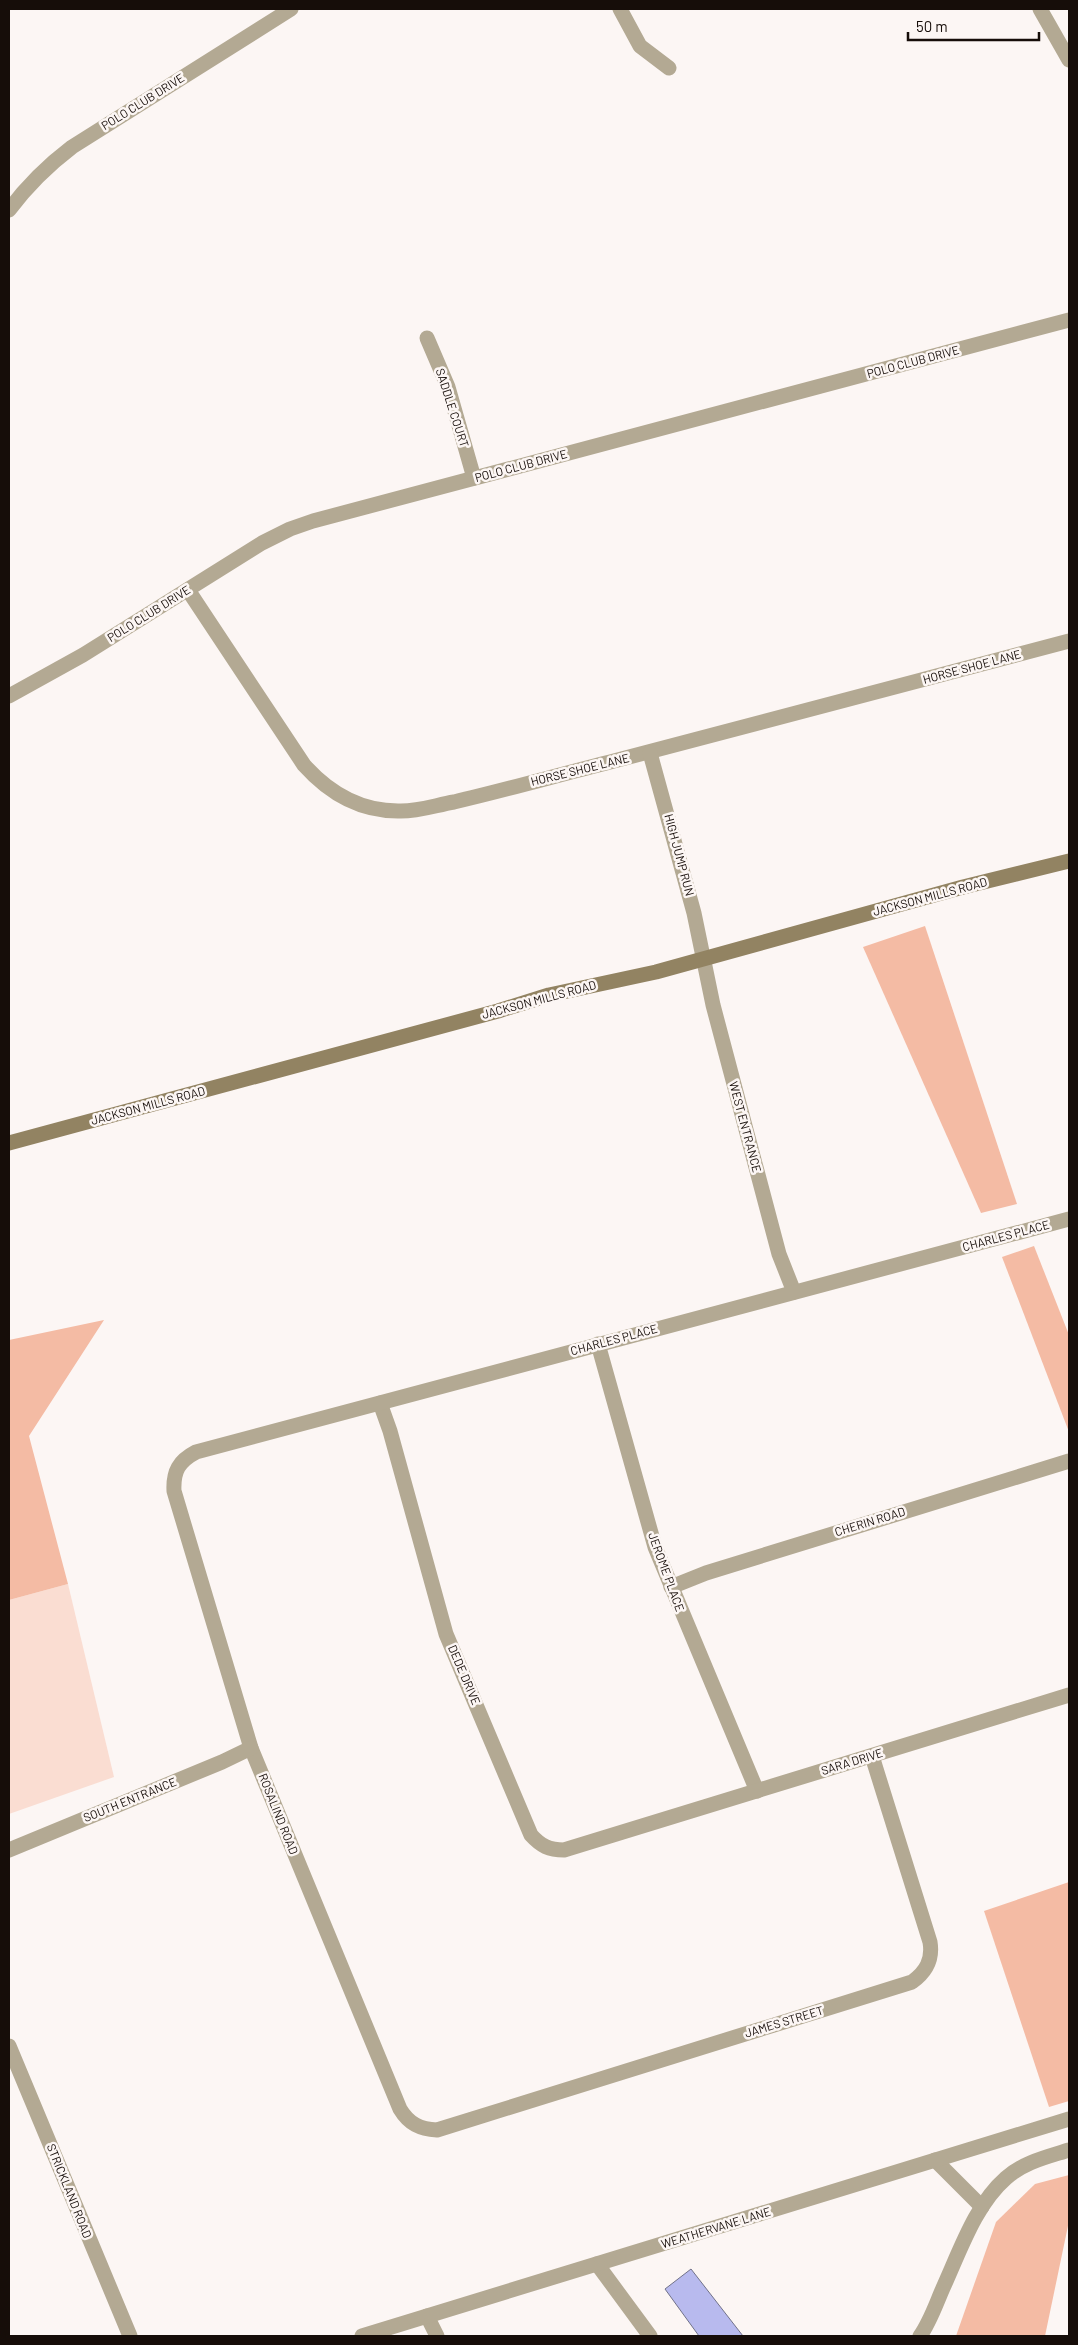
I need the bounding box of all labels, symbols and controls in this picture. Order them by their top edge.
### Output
scale bar [908,10,1039,42]
text: 50 m [916,17,948,35]
street label: POLO CLUB DRIVE [98,70,186,132]
street label: POLO CLUB DRIVE [865,342,960,380]
street label: SADDLE COURT [434,366,472,449]
street label: POLO CLUB DRIVE [473,446,568,484]
street label: POLO CLUB DRIVE [104,582,192,644]
street label: HORSE SHOE LANE [921,646,1022,686]
street label: HORSE SHOE LANE [529,750,631,788]
street label: HIGH JUMP RUN [662,812,698,897]
street label: JACKSON MILLS ROAD [871,874,988,918]
street label: JACKSON MILLS ROAD [480,977,597,1021]
street label: WEST ENTRANCE [727,1080,765,1174]
street label: JACKSON MILLS ROAD [89,1083,206,1127]
street label: CHARLES PLACE [961,1217,1051,1253]
street label: CHARLES PLACE [569,1321,659,1357]
street label: CHERIN ROAD [833,1504,907,1538]
street label: JEROME PLACE [646,1530,688,1613]
street label: DEDE DRIVE [446,1643,484,1707]
street label: SARA DRIVE [819,1745,884,1777]
street label: ROSALIND ROAD [256,1771,302,1856]
street label: SOUTH ENTRANCE [81,1774,178,1824]
street label: JAMES STREET [743,2002,825,2040]
street label: STRICKLAND ROAD [45,2141,95,2240]
street label: WEATHERVANE LANE [659,2204,772,2250]

